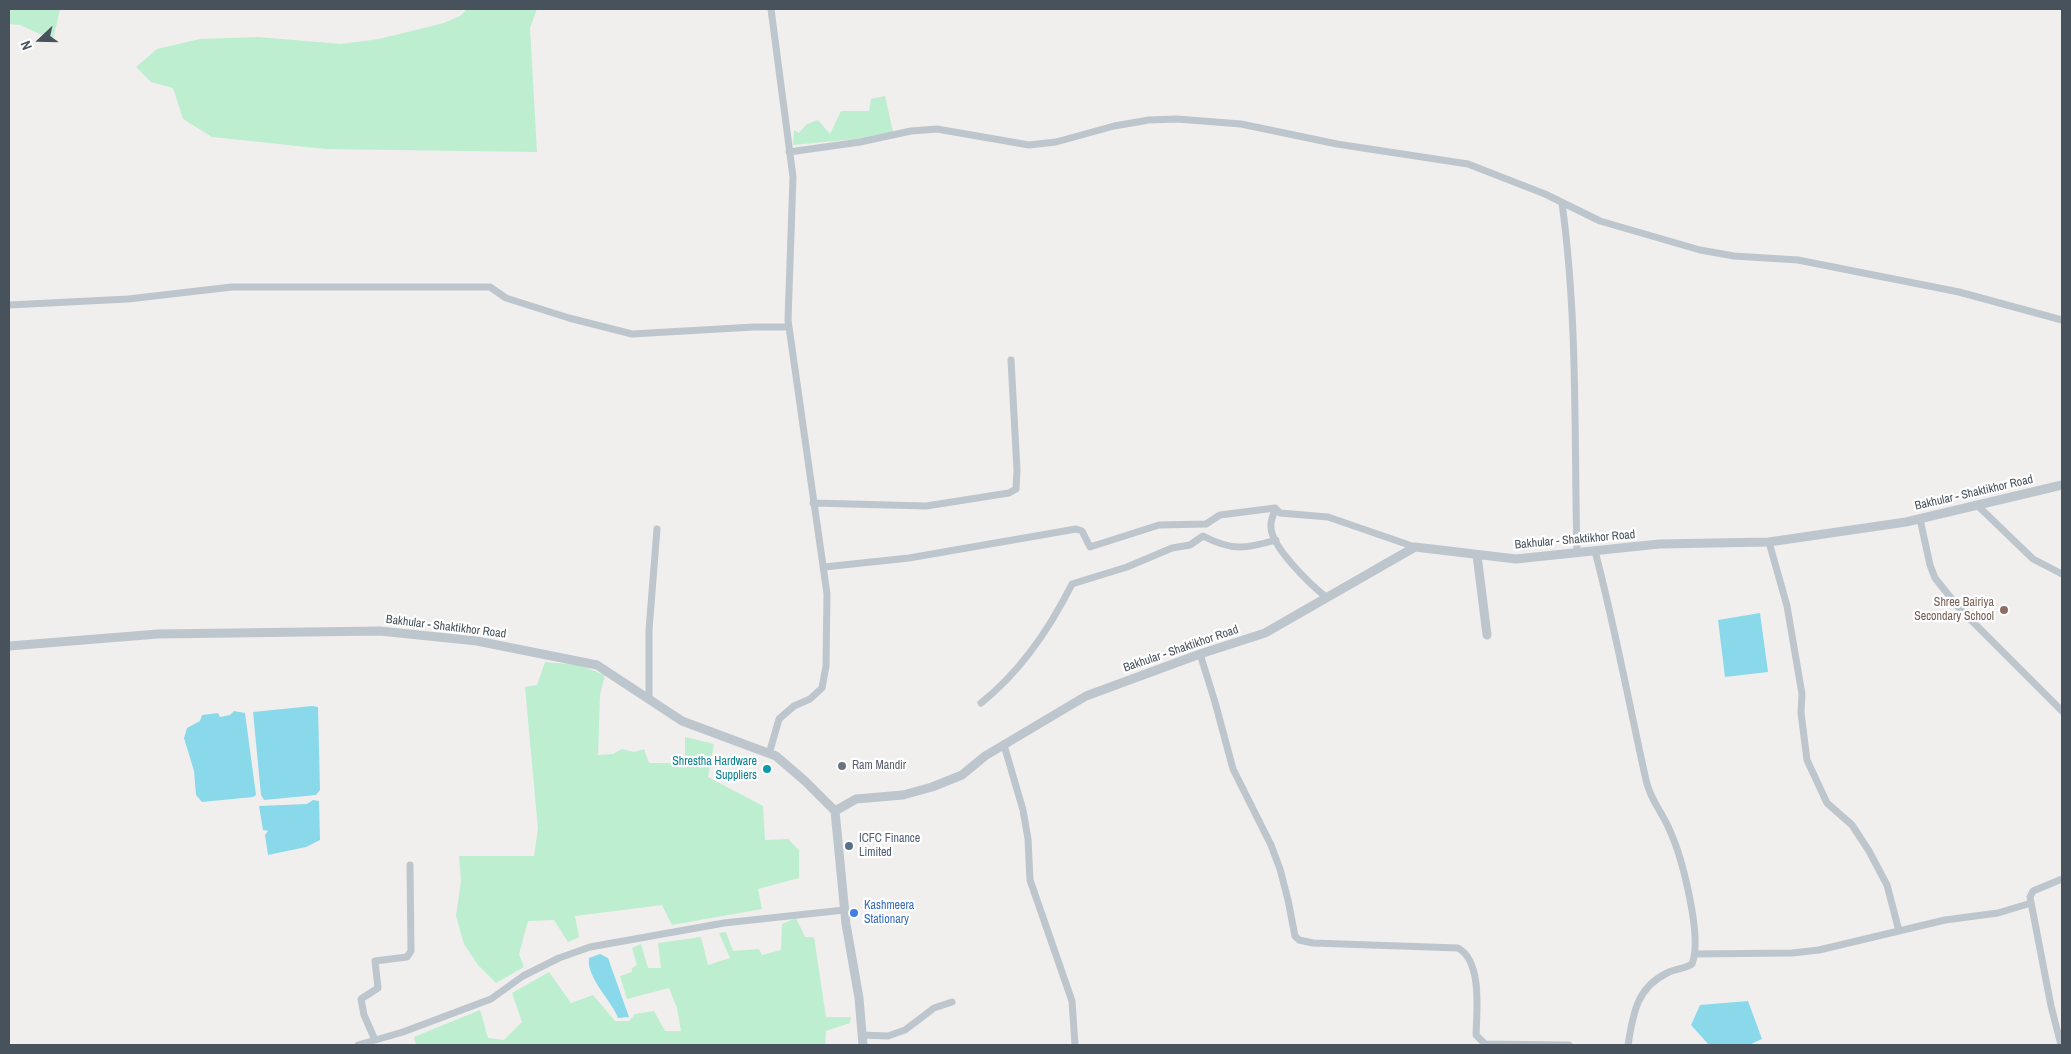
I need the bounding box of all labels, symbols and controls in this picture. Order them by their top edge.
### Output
north arrow [15,15,65,65]
text: N [16,38,36,52]
street label: Bakhular - Shaktikhor Road [1913,472,2035,514]
street label: Bakhular - Shaktikhor Road [1514,528,1636,552]
place label: Shree Bairiya Secondary School [1914,596,1994,624]
marker: Shree Bairiya Secondary School [1998,604,2010,616]
street label: Bakhular - Shaktikhor Road [385,612,507,642]
street label: Bakhular - Shaktikhor Road [1122,623,1240,675]
place label: Shrestha Hardware Suppliers [672,755,757,783]
place label: Ram Mandir [852,759,906,773]
marker: Ram Mandir [836,760,848,772]
marker: Shrestha Hardware Suppliers [761,763,773,775]
place label: ICFC Finance Limited [859,832,920,860]
marker: ICFC Finance Limited [843,840,855,852]
place label: Kashmeera Stationary [864,899,914,927]
marker: Kashmeera Stationary [848,907,860,919]

